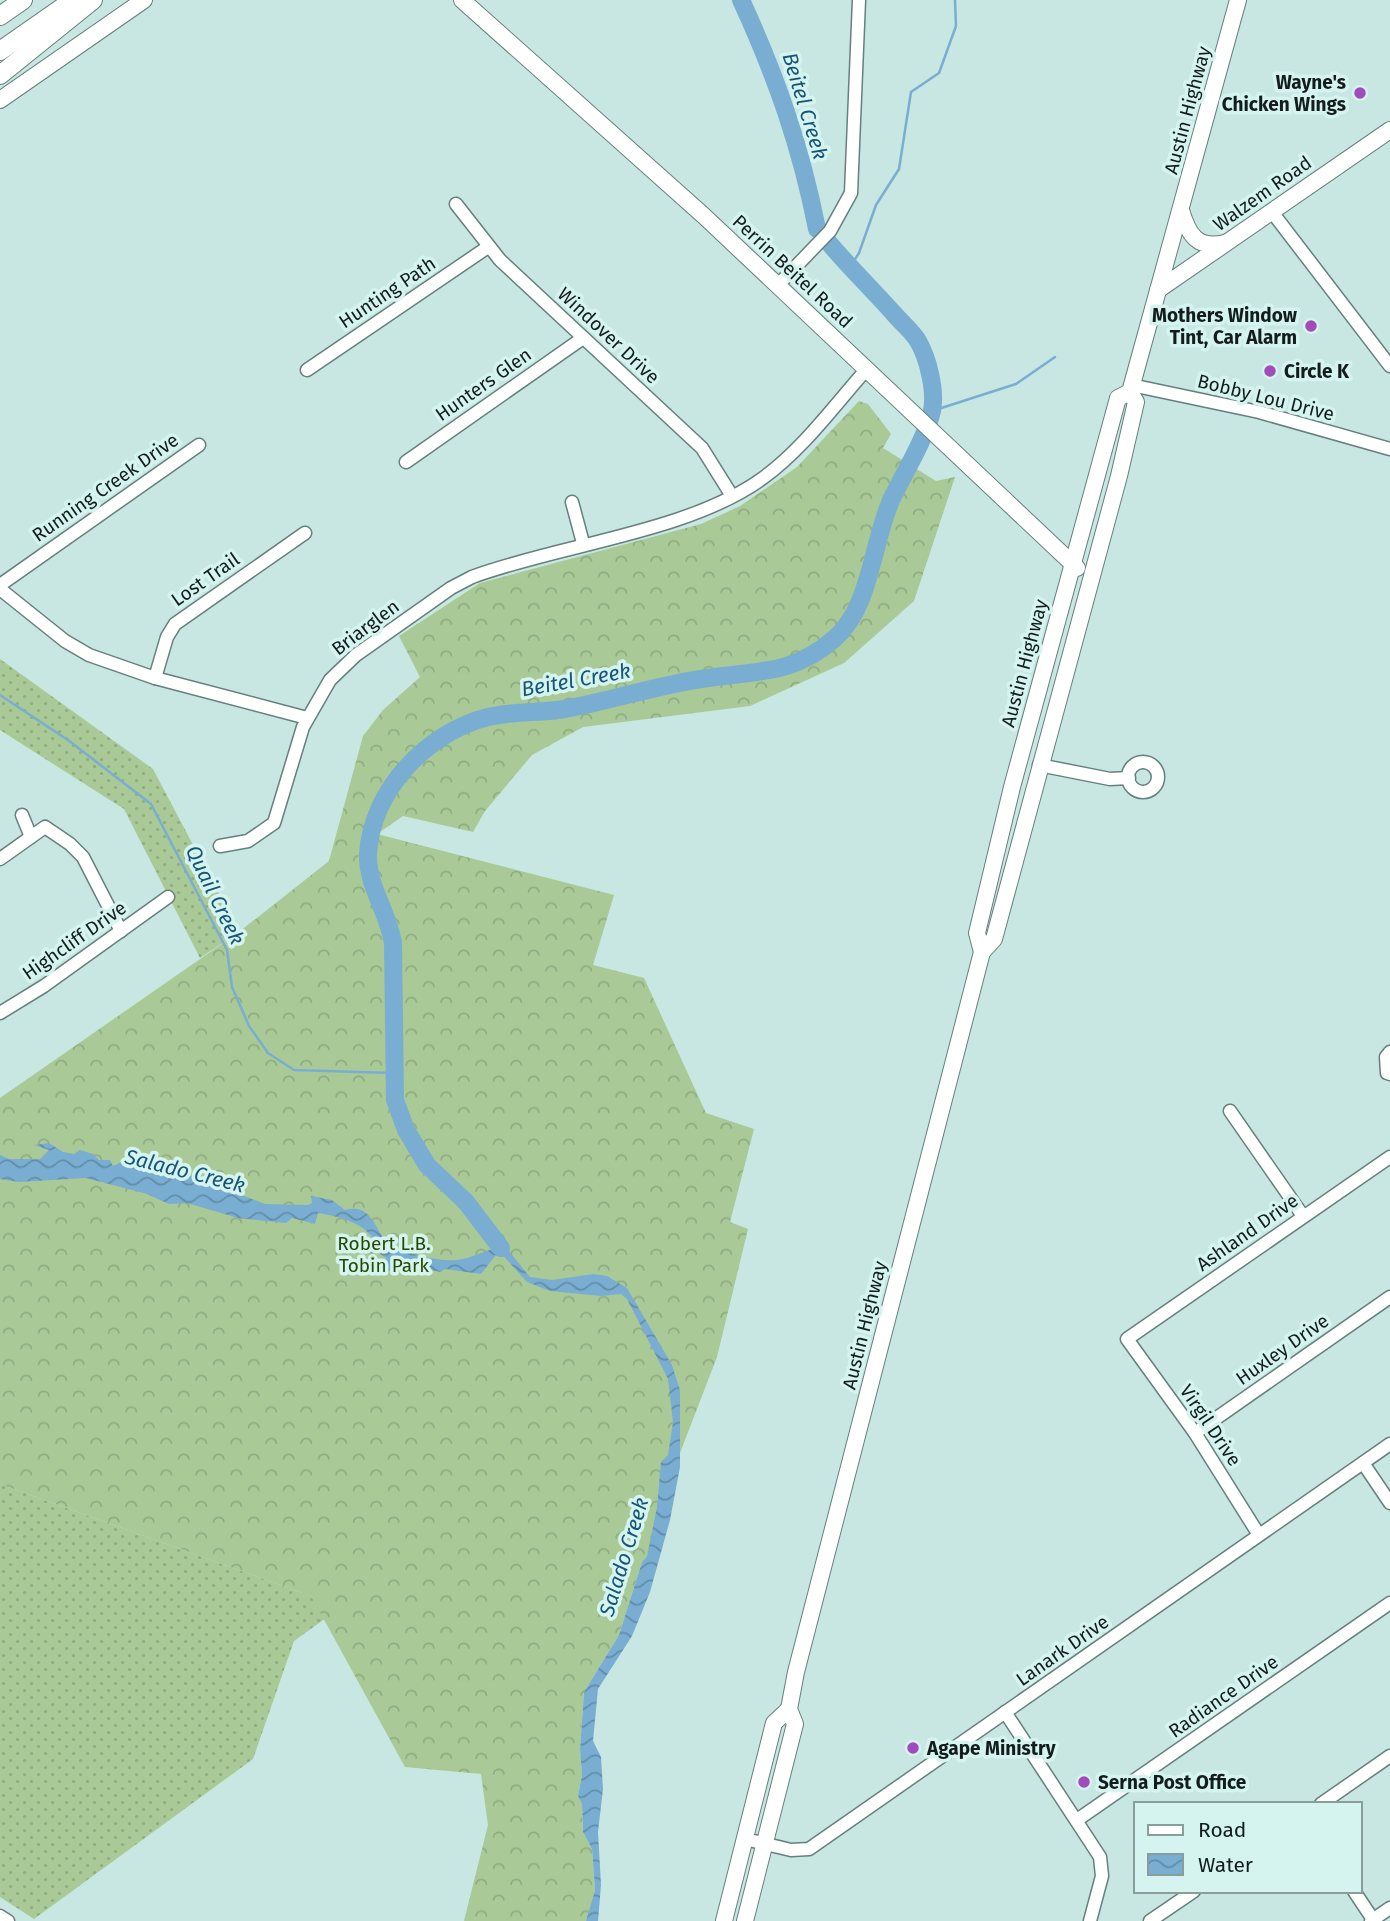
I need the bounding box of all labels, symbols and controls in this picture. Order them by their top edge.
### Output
street label: Austin Highway [1159,43,1216,177]
water label: Beitel Creek [776,49,834,163]
place label: Wayne's Chicken Wings [1222,71,1346,116]
marker: Wayne's Chicken Wings [1352,85,1368,101]
street label: Walzem Road [1209,151,1316,236]
street label: Perrin Beitel Road [728,210,857,333]
street label: Hunting Path [335,252,440,333]
street label: Windover Drive [553,282,664,388]
place label: Mothers Window Tint, Car Alarm [1152,304,1298,349]
marker: Mothers Window Tint, Car Alarm [1303,318,1319,334]
street label: Hunters Glen [431,343,536,426]
place label: Circle K [1284,360,1350,383]
marker: Circle K [1262,363,1278,379]
street label: Bobby Lou Drive [1195,369,1337,426]
street label: Running Creek Drive [28,428,183,547]
street label: Lost Trail [167,547,244,611]
street label: Briarglen [327,595,404,660]
street label: Austin Highway [996,596,1053,730]
water label: Beitel Creek [519,658,633,702]
water label: Quail Creek [180,841,250,949]
street label: Highcliff Drive [18,896,131,985]
water label: Salado Creek [121,1143,248,1198]
street label: Ashland Drive [1192,1189,1303,1276]
park label: Robert L.B. Tobin Park [337,1232,431,1277]
street label: Austin Highway [837,1258,892,1392]
street label: Huxley Drive [1232,1309,1333,1390]
street label: Virgil Drive [1175,1380,1246,1470]
water label: Salado Creek [593,1494,654,1620]
street label: Lanark Drive [1012,1610,1113,1691]
street label: Radiance Drive [1164,1650,1283,1743]
place label: Agape Ministry [926,1737,1056,1760]
marker: Agape Ministry [905,1740,921,1756]
place label: Serna Post Office [1098,1771,1246,1794]
marker: Serna Post Office [1076,1774,1092,1790]
legend [1134,1802,1362,1893]
text: Road [1198,1817,1246,1843]
text: Water [1198,1852,1253,1878]

